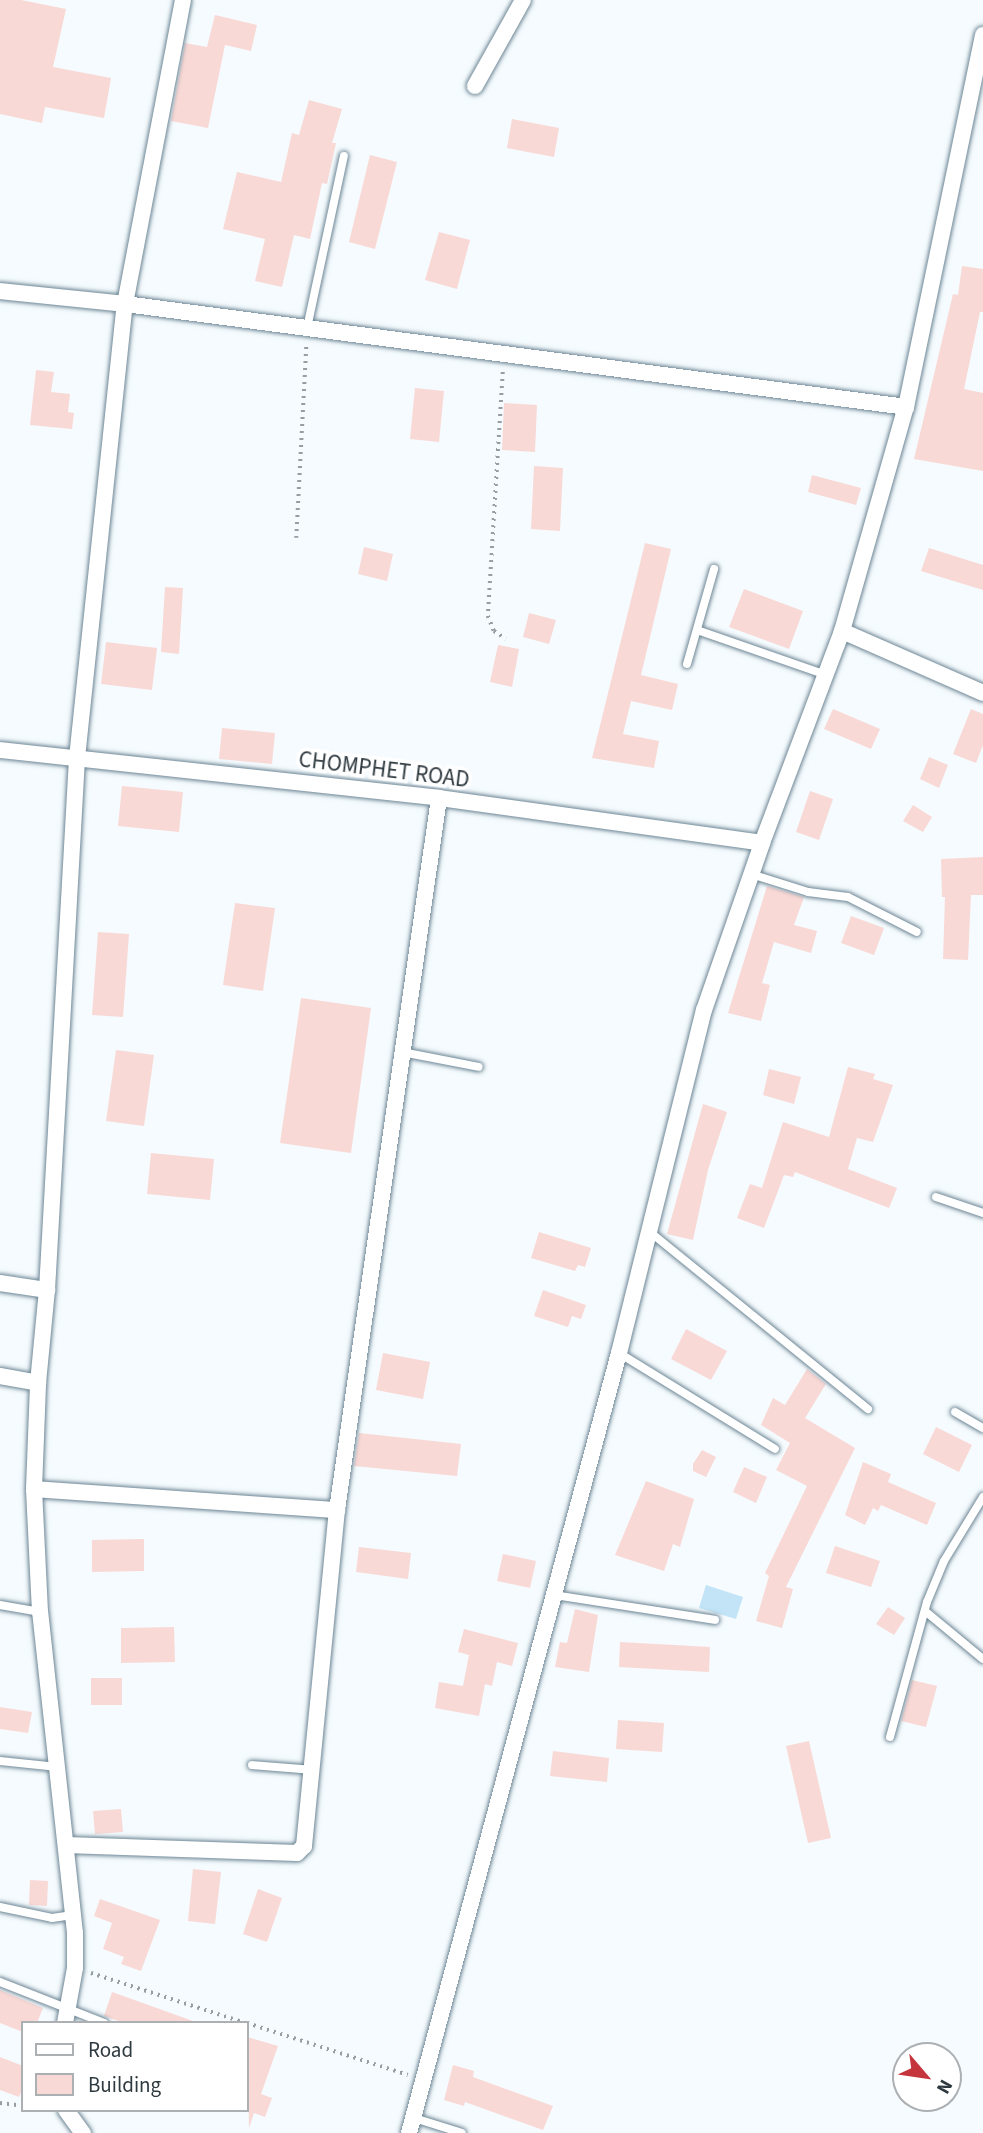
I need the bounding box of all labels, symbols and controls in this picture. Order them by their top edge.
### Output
street label: CHOMPHET ROAD [297,746,471,794]
legend [21,2021,248,2112]
text: Road [88,2035,133,2065]
north arrow [892,2042,962,2112]
text: Building [88,2070,161,2100]
text: N [929,2074,959,2099]

